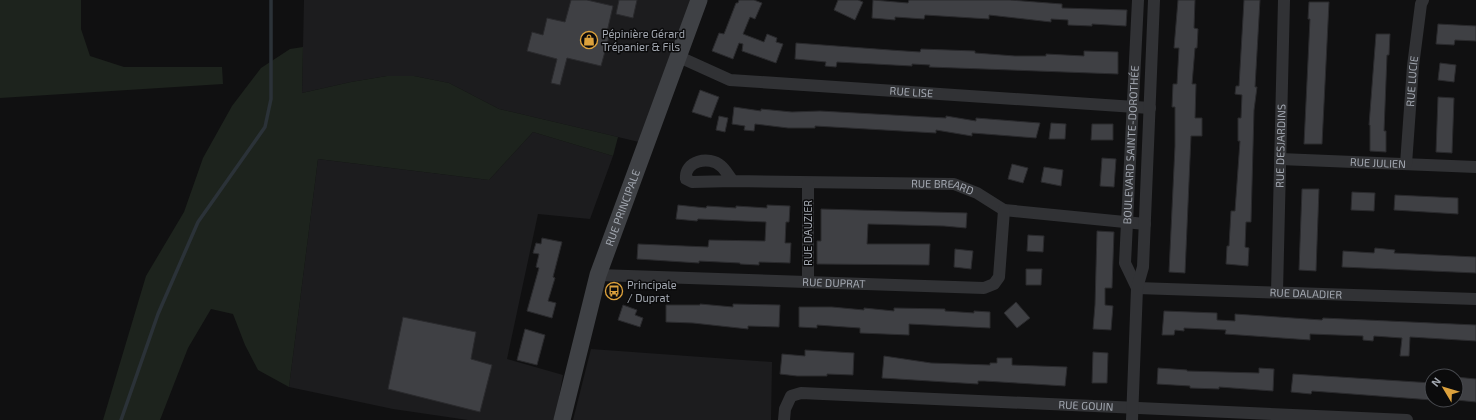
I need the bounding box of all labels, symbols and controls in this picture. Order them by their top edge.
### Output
place label: Pépinière Gérard Trépanier & Fils [602,27,685,53]
shop icon: Pépinière Gérard Trépanier & Fils [579,30,599,50]
street label: RUE LUCIE [1403,55,1420,107]
street label: BOULEVARD SAINTE-DOROTHÉE [1120,65,1141,225]
street label: RUE LISE [889,84,934,100]
street label: RUE DESJARDINS [1272,104,1288,188]
street label: RUE JULIEN [1350,155,1406,170]
street label: RUE PRINCIPALE [602,168,642,248]
street label: RUE BREARD [911,176,976,197]
street label: RUE DAUZIER [801,200,814,266]
street label: RUE DUPRAT [802,275,866,290]
place label: Principale / Duprat [627,278,677,304]
bus stop icon: Principale / Duprat [604,281,624,301]
street label: RUE DALADIER [1269,285,1343,301]
north arrow [1424,368,1464,408]
text: N [1428,374,1443,389]
street label: RUE GOUIN [1058,397,1114,413]

